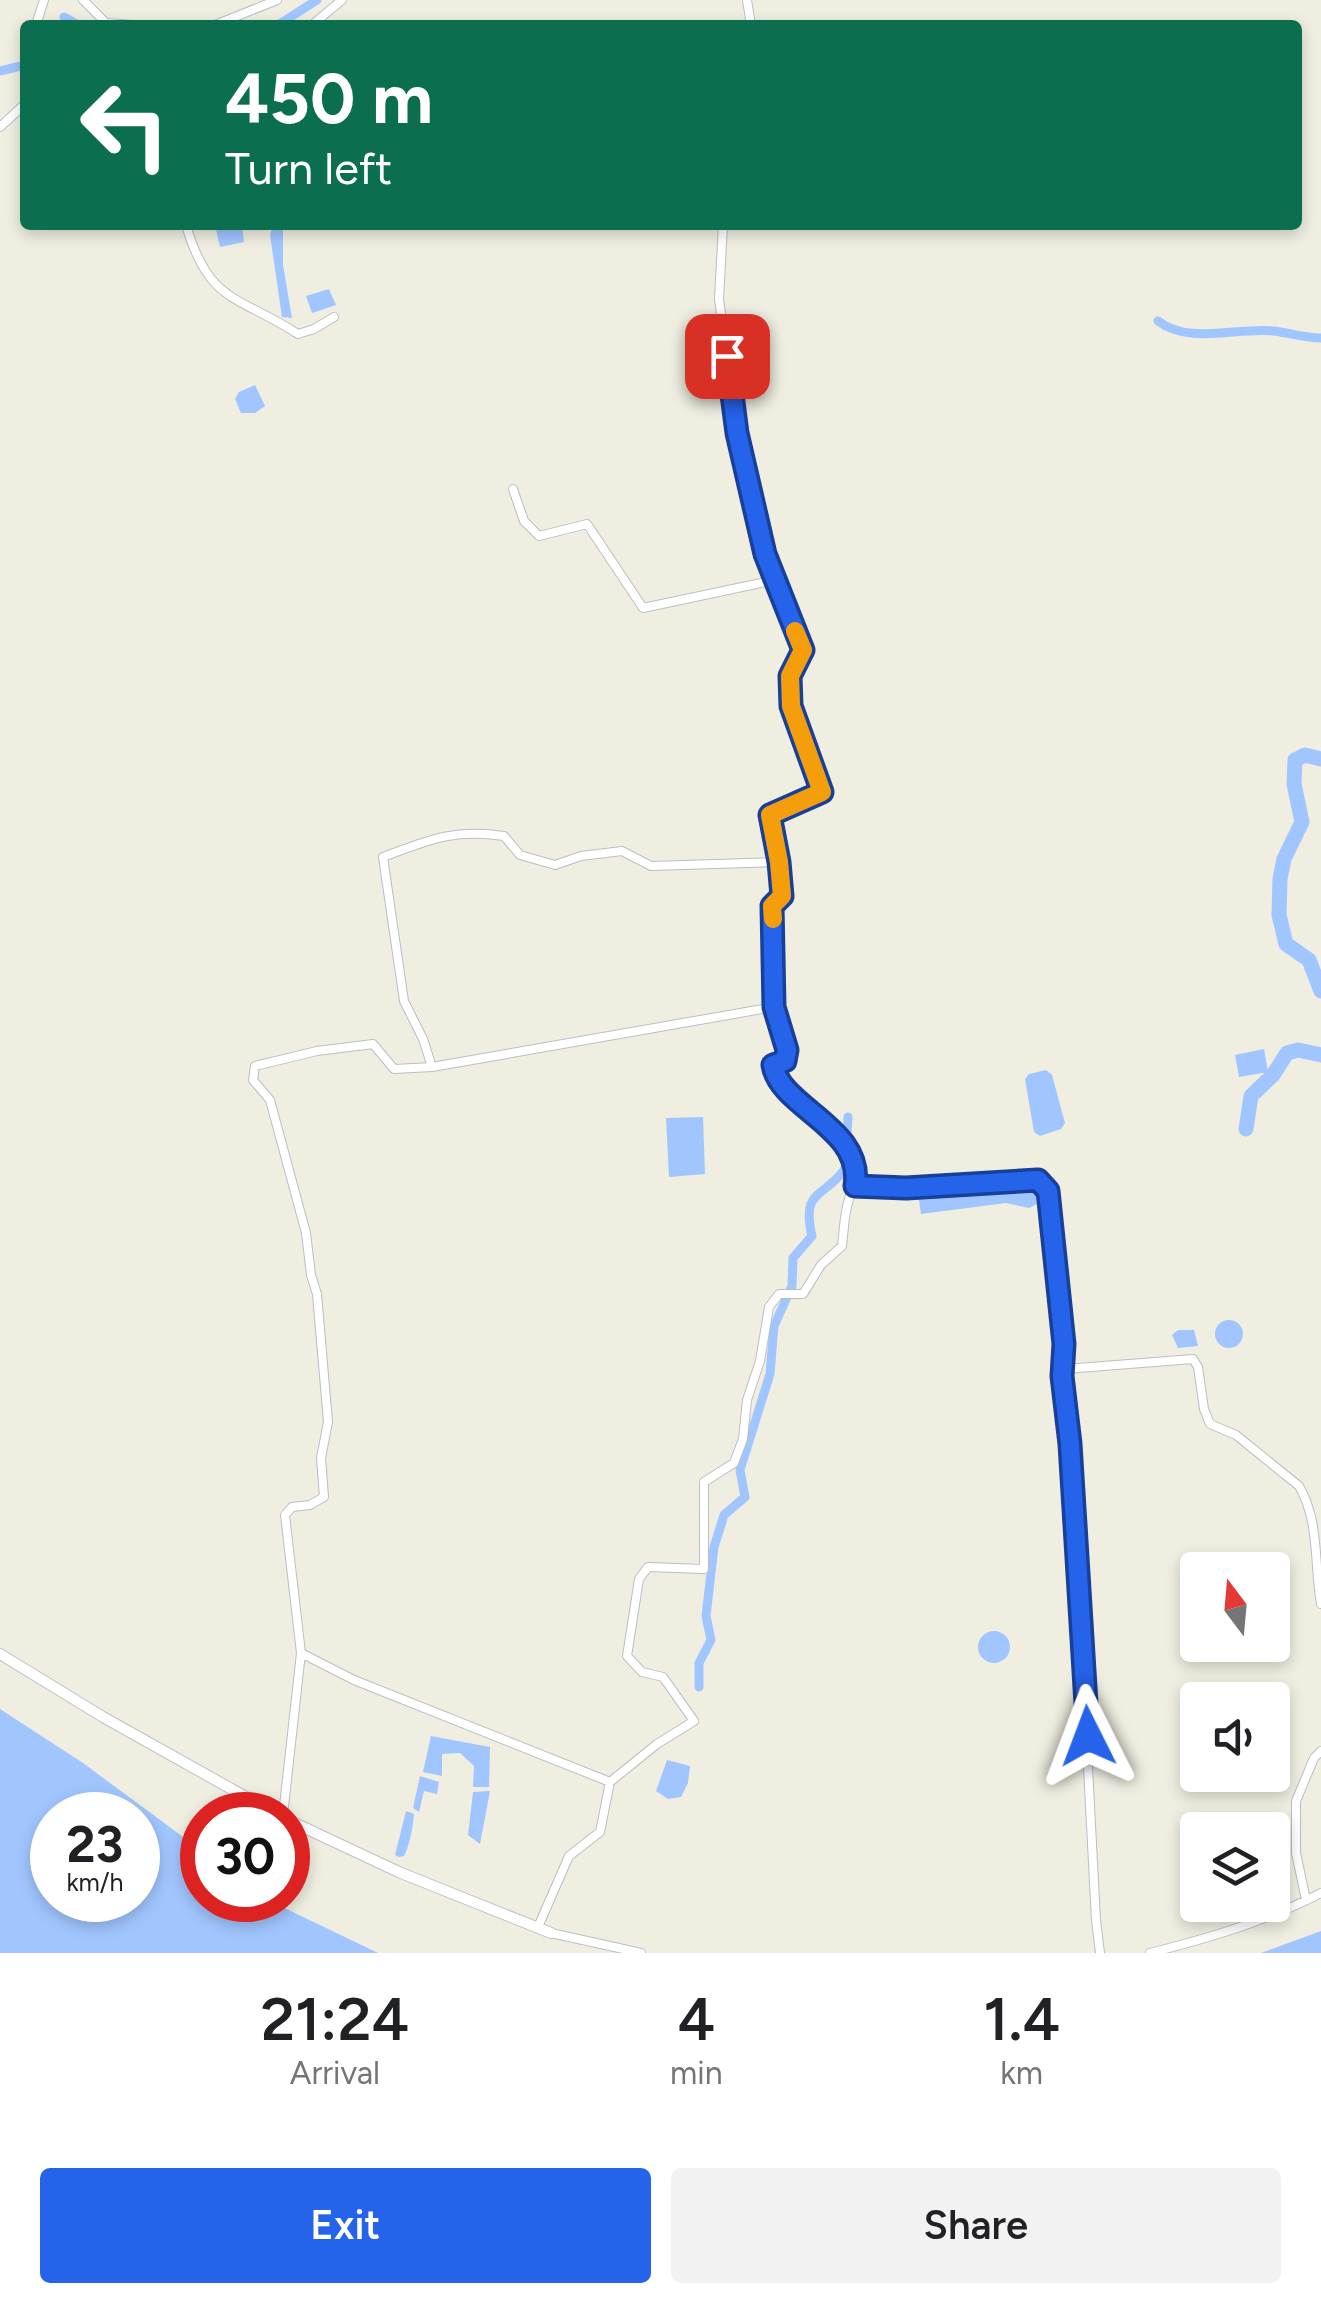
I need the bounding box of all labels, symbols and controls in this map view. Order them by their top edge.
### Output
text: 450 m [225,56,433,141]
icon: left [60,60,190,190]
text: Turn left [225,141,392,195]
pin [685,314,770,399]
icon: arrive [700,329,755,384]
north arrow [1180,1552,1290,1662]
map controls [1180,1552,1290,1922]
button: sound [1180,1682,1290,1792]
position arrow [1036,1684,1140,1788]
speed limit sign: 30 [180,1792,310,1922]
button: layers [1180,1812,1290,1922]
text: 23 [67,1814,123,1875]
text: km/h [66,1867,124,1897]
text: 21:24 [261,1983,409,2055]
text: 4 [677,1983,715,2055]
text: 1.4 [983,1983,1060,2055]
text: Arrival [290,2054,380,2092]
text: min [670,2054,723,2092]
text: km [1000,2054,1043,2092]
button: Exit [40,2168,651,2283]
button: Share [671,2168,1281,2283]

